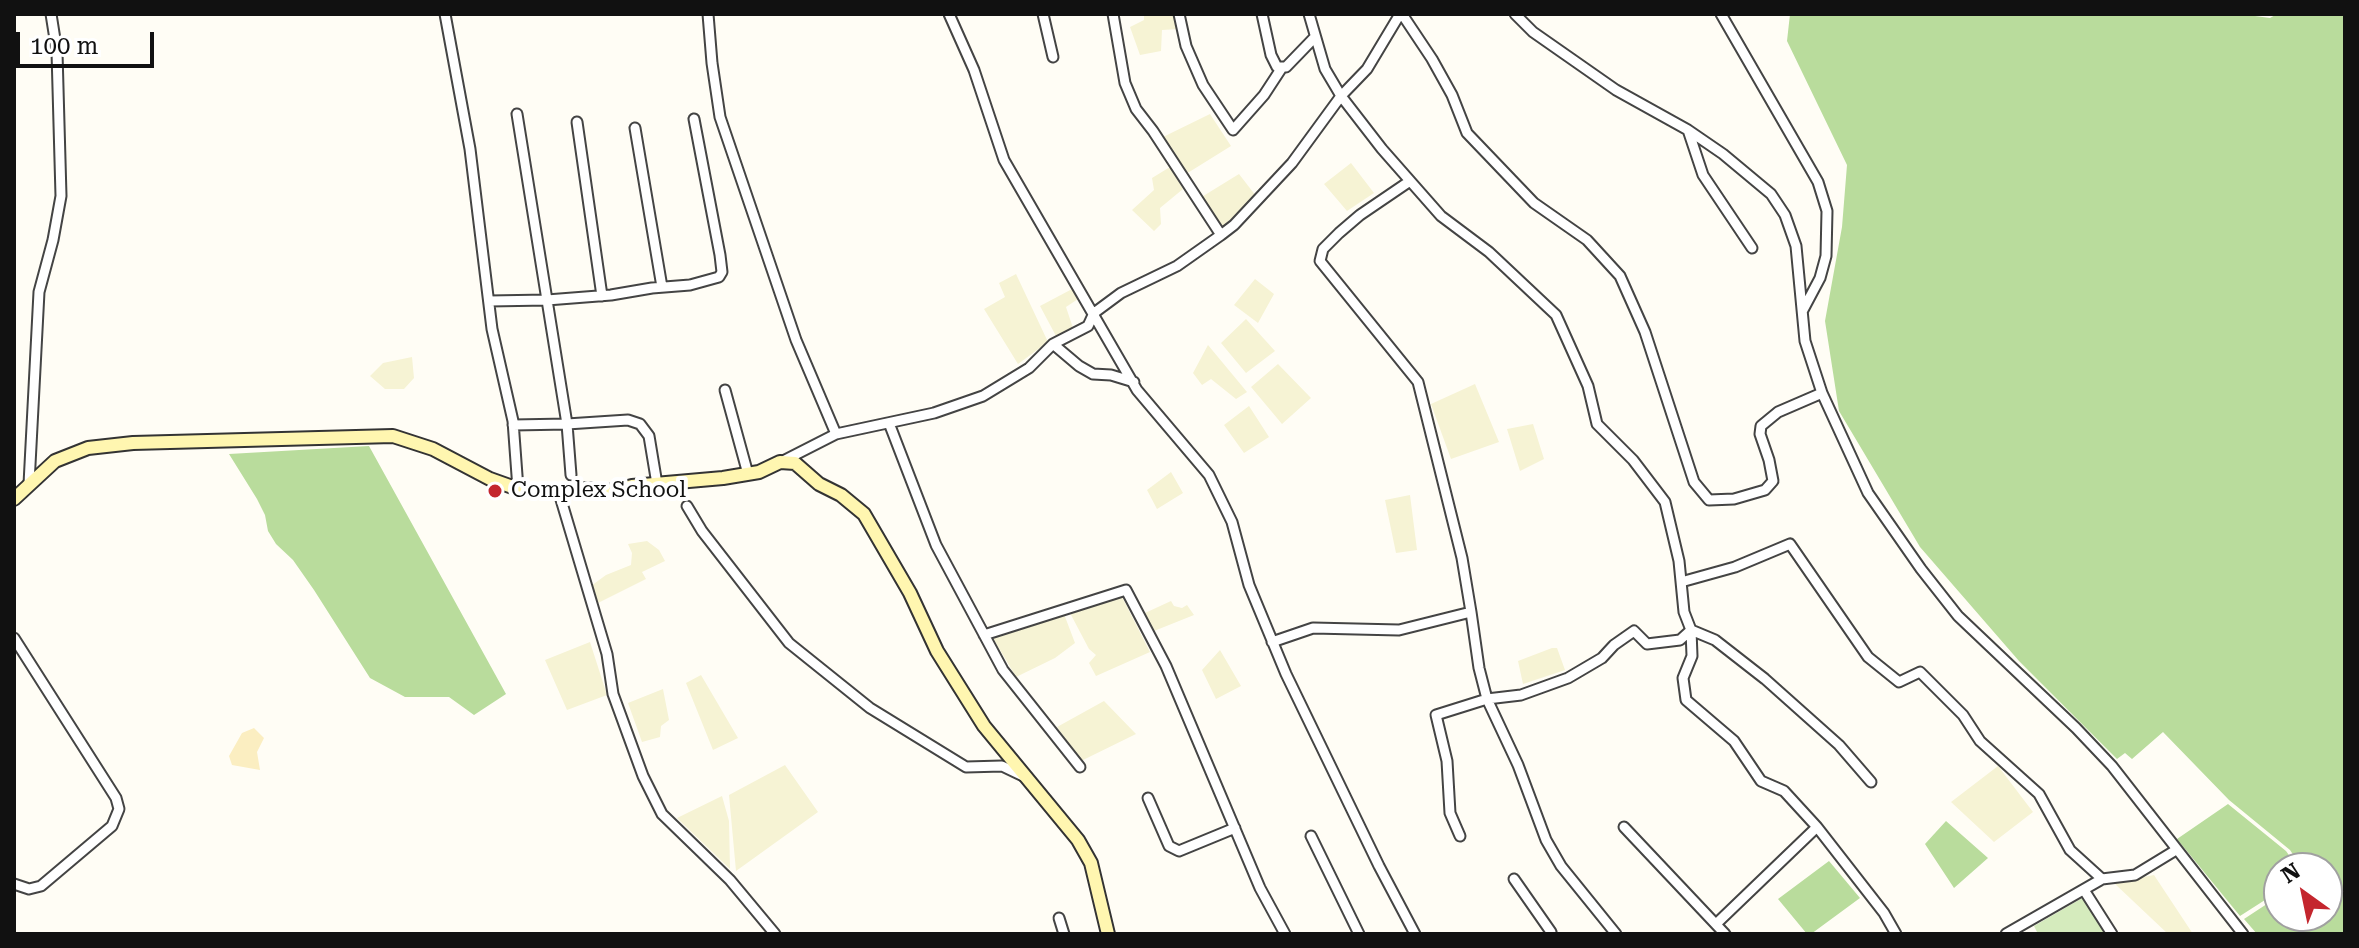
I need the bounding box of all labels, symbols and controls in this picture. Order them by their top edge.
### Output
scale bar [20,16,158,66]
text: 100 m [30,32,98,60]
place label: Complex School [511,478,686,504]
marker: Complex School [486,482,504,500]
north arrow [2263,852,2343,932]
text: N [2277,858,2305,888]

